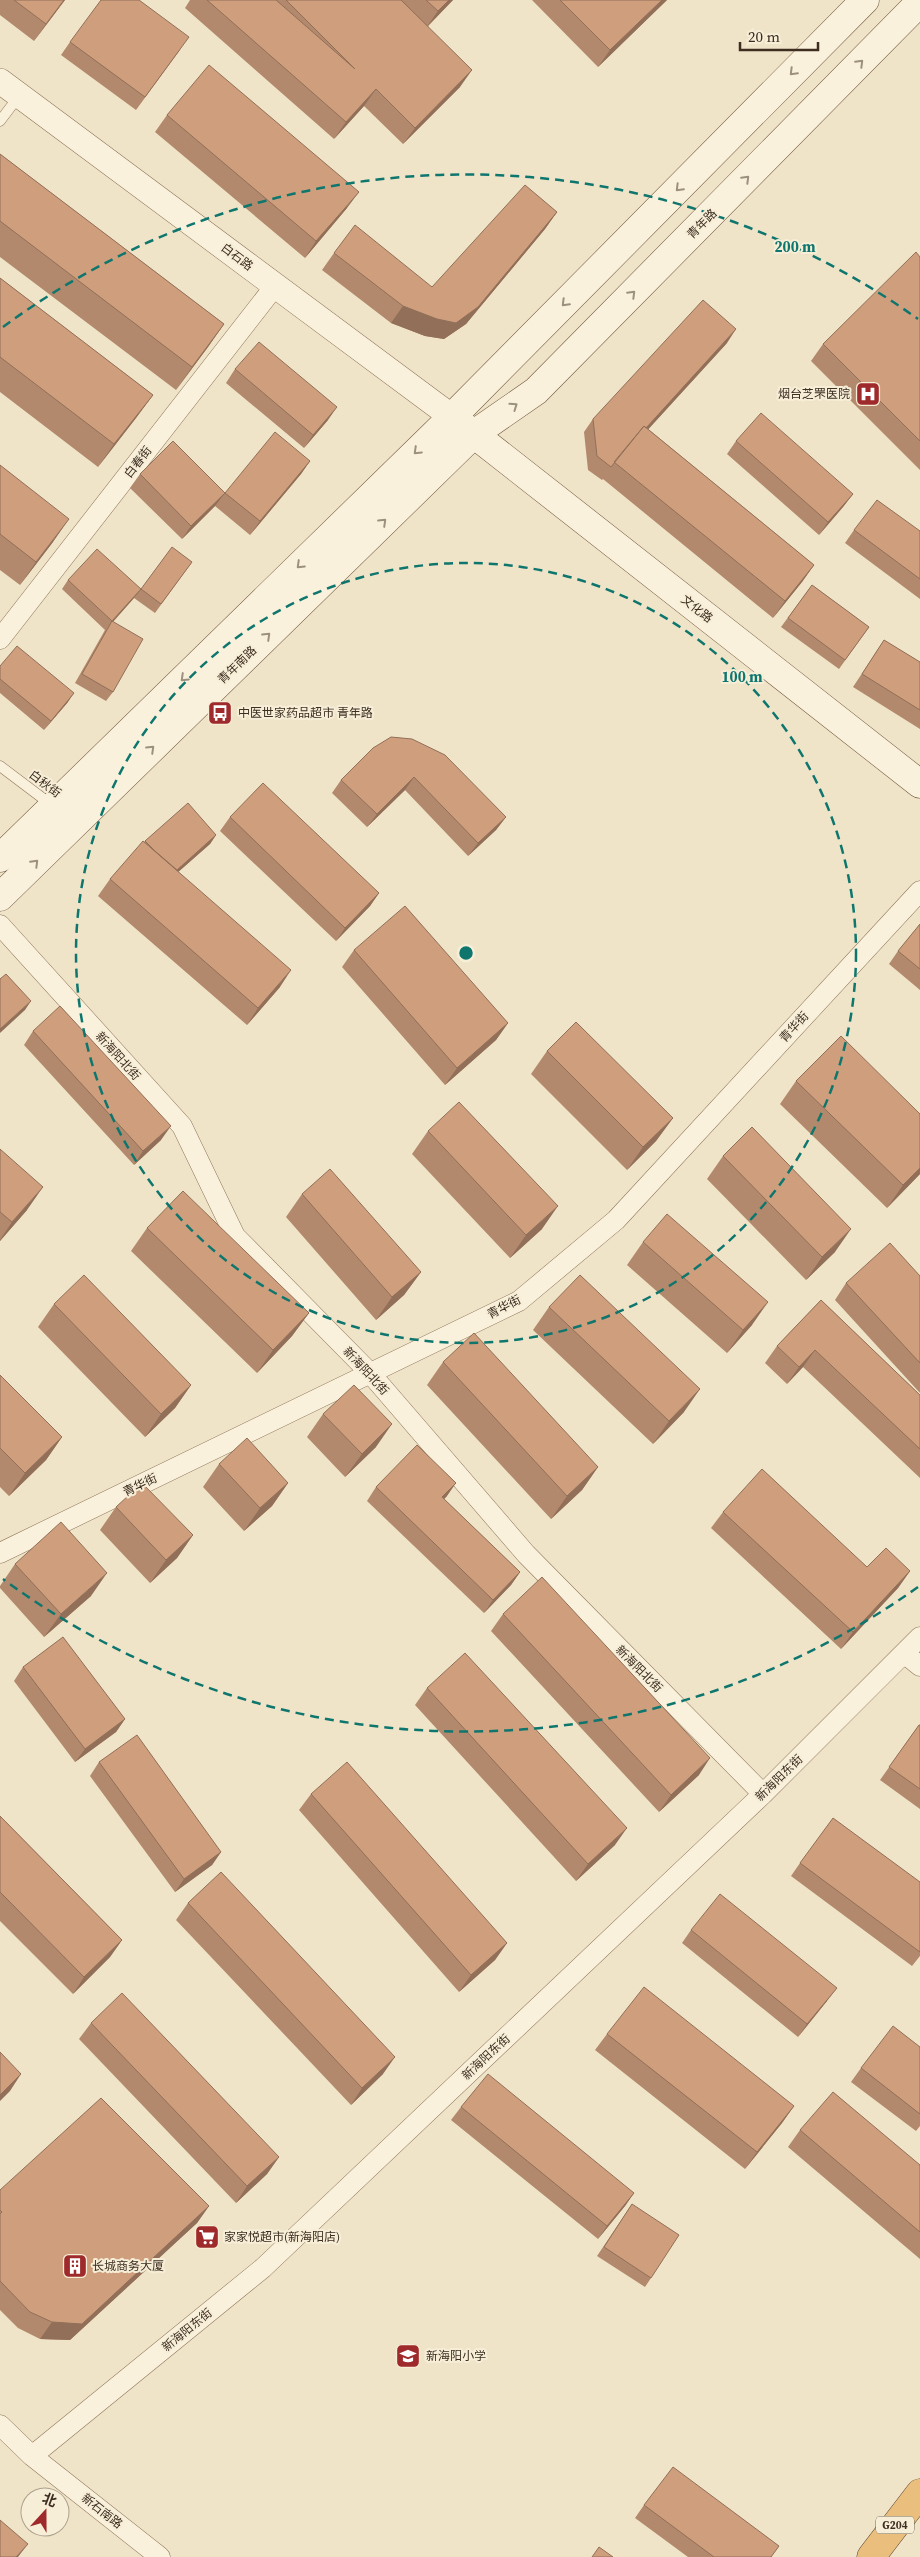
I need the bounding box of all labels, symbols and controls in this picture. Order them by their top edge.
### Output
scale bar [740,20,818,52]
text: 20 m [748,26,780,47]
one-way arrow [854,60,863,69]
one-way arrow [790,66,799,75]
one-way arrow [740,175,749,184]
one-way arrow [676,182,685,191]
street label: 青年路 [684,206,720,242]
text: 200 m [774,236,816,257]
street label: 白石路 [218,240,256,274]
one-way arrow [626,291,635,300]
one-way arrow [562,297,571,306]
hospital icon: 烟台芝罘医院 [855,381,881,407]
place label: 烟台芝罘医院 [778,386,850,402]
one-way arrow [509,403,518,412]
street label: 白春街 [121,443,155,481]
one-way arrow [414,445,423,454]
one-way arrow [378,519,387,528]
one-way arrow [297,559,306,568]
street label: 文化路 [678,592,716,626]
one-way arrow [261,633,270,642]
street label: 青年南路 [214,643,260,687]
text: 100 m [721,666,763,687]
one-way arrow [181,672,190,681]
bus stop icon: 中医世家药品超市 青年路 [207,700,233,726]
place label: 中医世家药品超市 青年路 [238,705,373,721]
one-way arrow [145,746,154,755]
street label: 白秋街 [26,767,64,801]
one-way arrow [29,860,38,869]
centre of rings [457,944,475,962]
street label: 青华街 [776,1008,812,1046]
street label: 新海阳北街 [92,1028,144,1084]
street label: 青华街 [484,1291,524,1323]
street label: 新海阳北街 [340,1344,392,1398]
street label: 青华街 [120,1470,160,1500]
street label: 新海阳北街 [612,1642,666,1696]
street label: 新海阳东街 [752,1751,806,1805]
street label: 新海阳东街 [459,2031,513,2083]
supermarket icon: 家家悦超市(新海阳店) [194,2224,220,2250]
place label: 家家悦超市(新海阳店) [224,2229,340,2245]
building icon: 长城商务大厦 [62,2253,88,2279]
place label: 长城商务大厦 [92,2258,164,2274]
street label: 新海阳东街 [159,2305,215,2355]
school or university icon: 新海阳小学 [395,2343,421,2369]
place label: 新海阳小学 [426,2348,486,2364]
north arrow [20,2487,70,2537]
text: 北 [40,2488,60,2512]
street label: 新石南路 [78,2490,126,2532]
road number: G204 [876,2516,914,2534]

